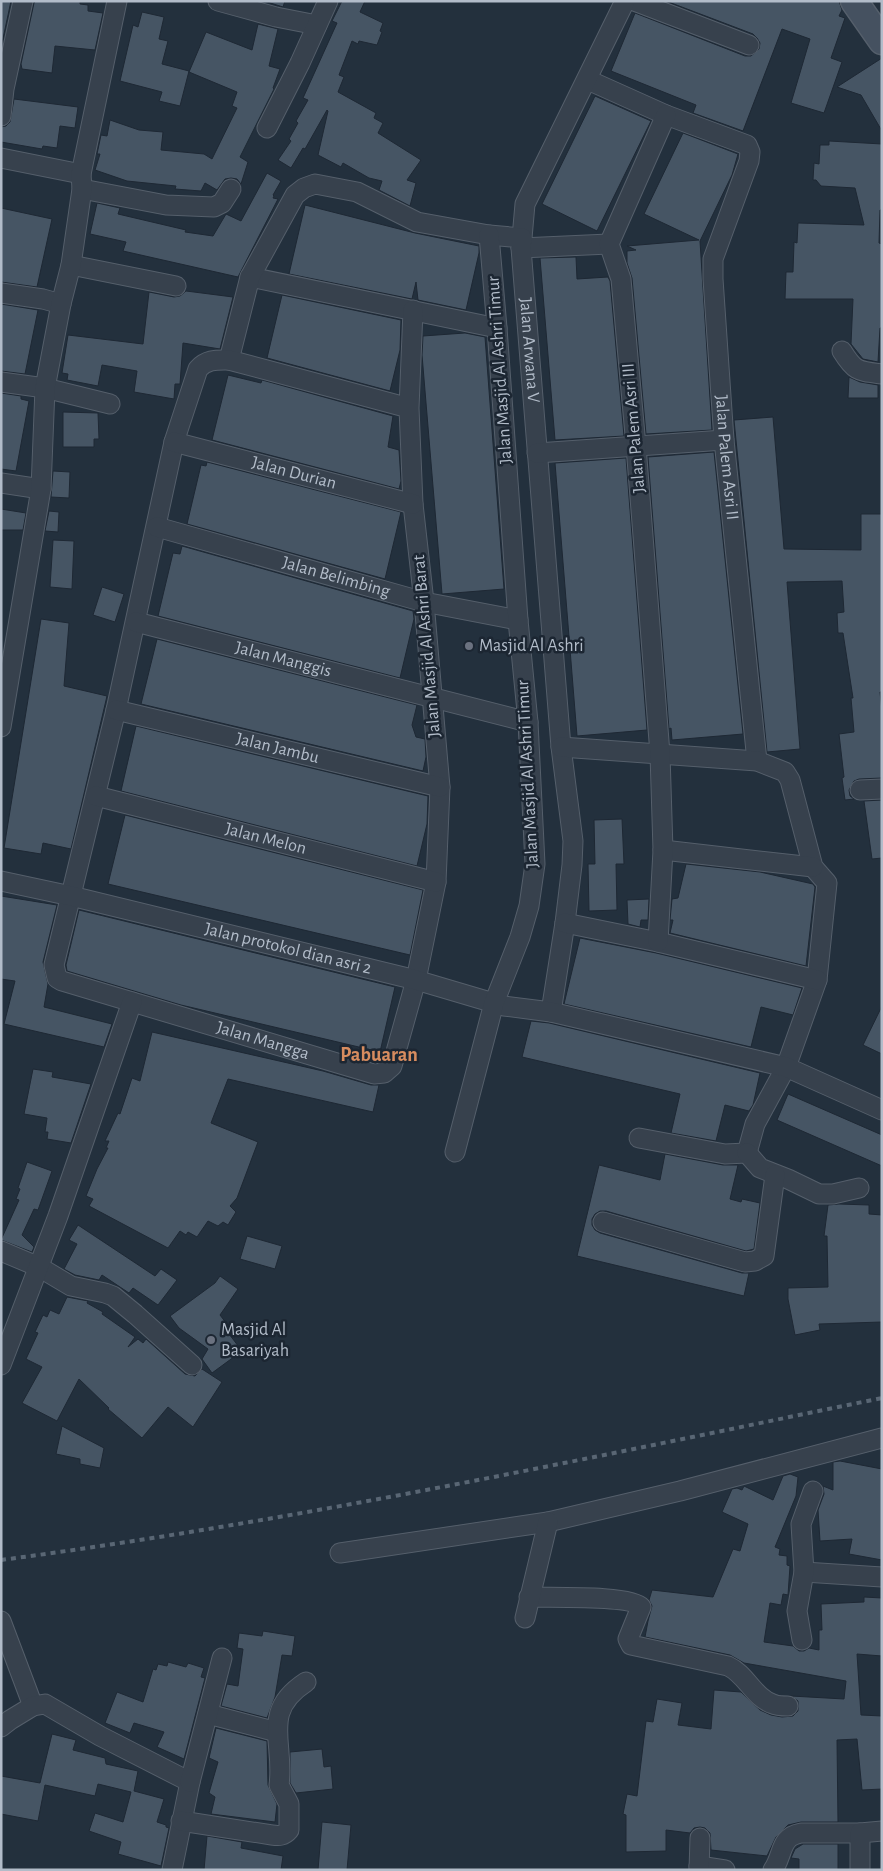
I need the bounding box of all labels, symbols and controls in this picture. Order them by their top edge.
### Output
street label: Jalan Masjid Al Ashri Timur [484,275,516,465]
street label: Jalan Arwana V [516,297,542,404]
street label: Jalan Palem Asri III [619,362,649,494]
street label: Jalan Palem Asri II [712,394,741,521]
street label: Jalan Durian [250,454,338,493]
street label: Jalan Belimbing [280,554,392,601]
street label: Jalan Masjid Al Ashri Barat [410,554,444,738]
place label: Masjid Al Ashri [479,637,584,655]
street label: Jalan Manggis [233,639,333,680]
marker: Masjid Al Ashri [463,640,475,652]
street label: Jalan Masjid Al Ashri Timur [514,679,542,869]
street label: Jalan Jambu [234,730,321,767]
street label: Jalan Melon [223,820,308,858]
street label: Jalan protokol dian asri 2 [203,920,373,978]
street label: Jalan Mangga [214,1019,311,1063]
district label: Pabuaran [340,1045,418,1065]
place label: Masjid Al Basariyah [221,1321,289,1360]
marker: Masjid Al Basariyah [205,1334,217,1346]

